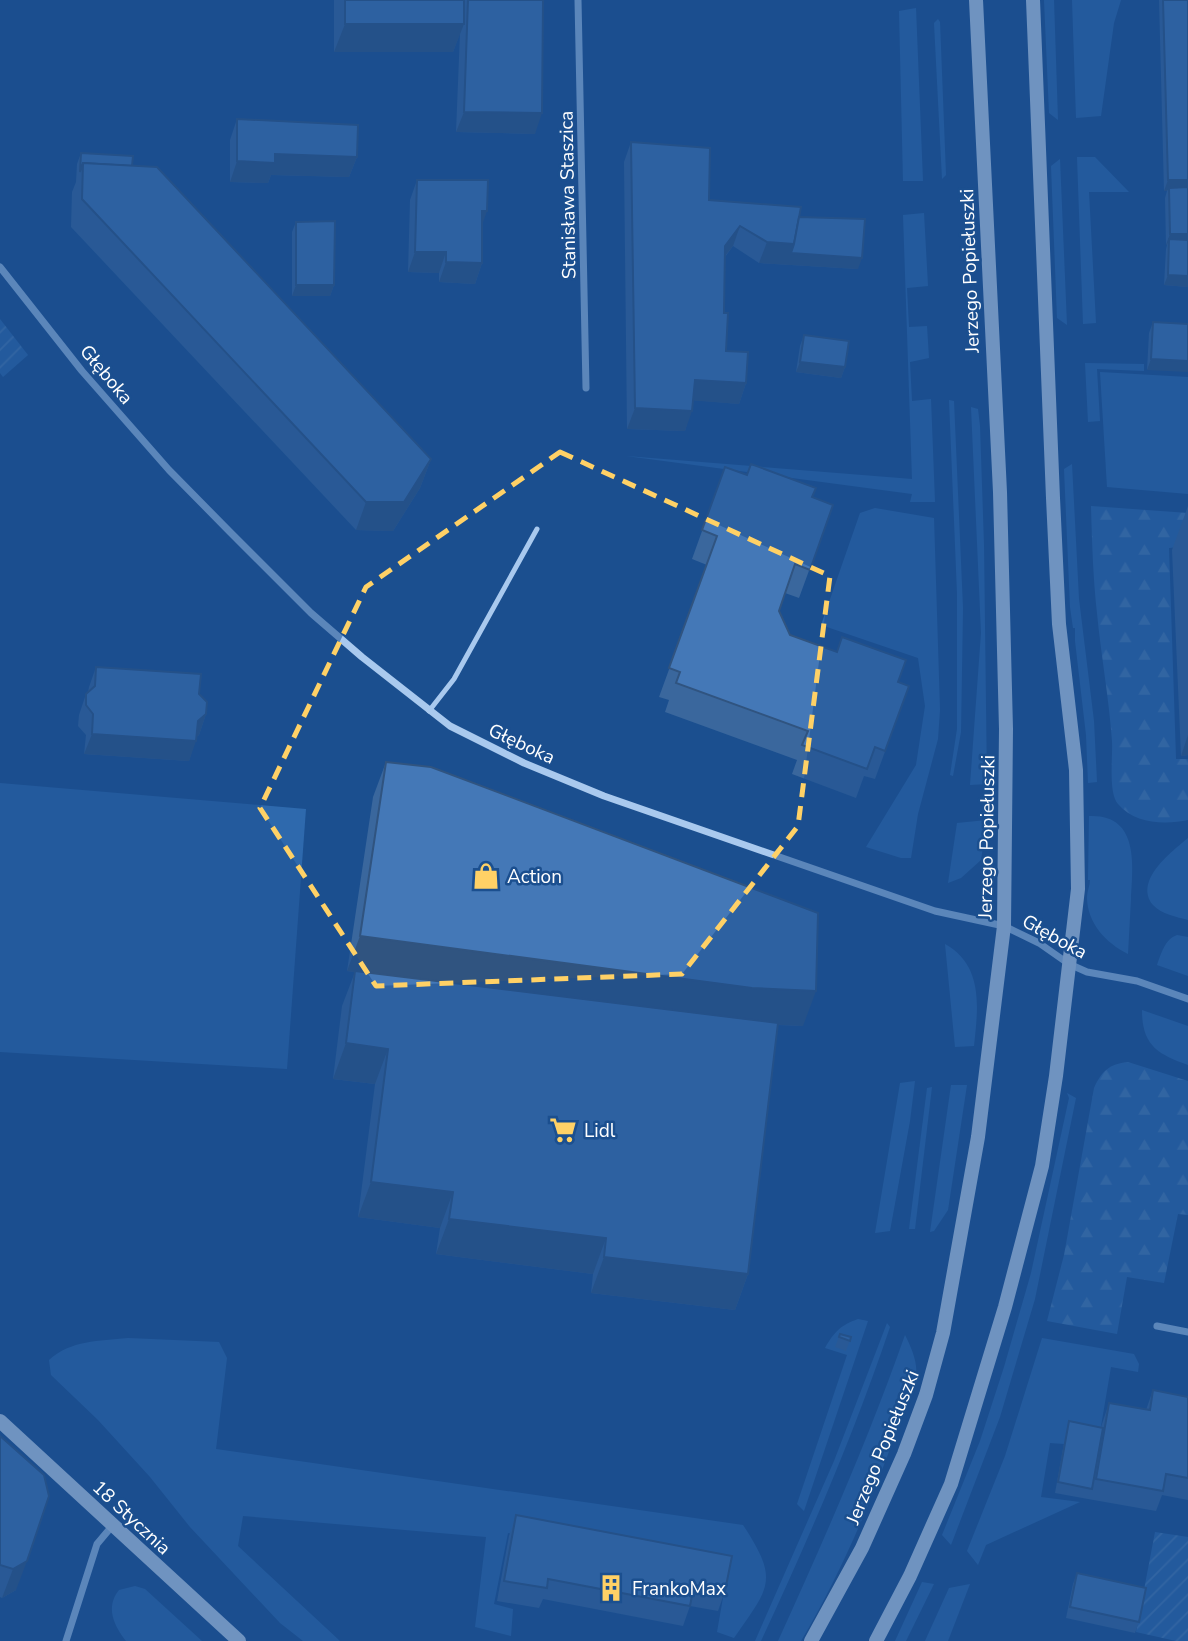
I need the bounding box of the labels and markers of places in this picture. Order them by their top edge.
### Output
shop icon: Action [471,861,501,891]
place label: Action [507,864,562,890]
supermarket icon: Lidl [548,1115,578,1145]
place label: Lidl [584,1118,616,1144]
building icon: FrankoMax [596,1573,626,1603]
place label: FrankoMax [632,1576,726,1602]

